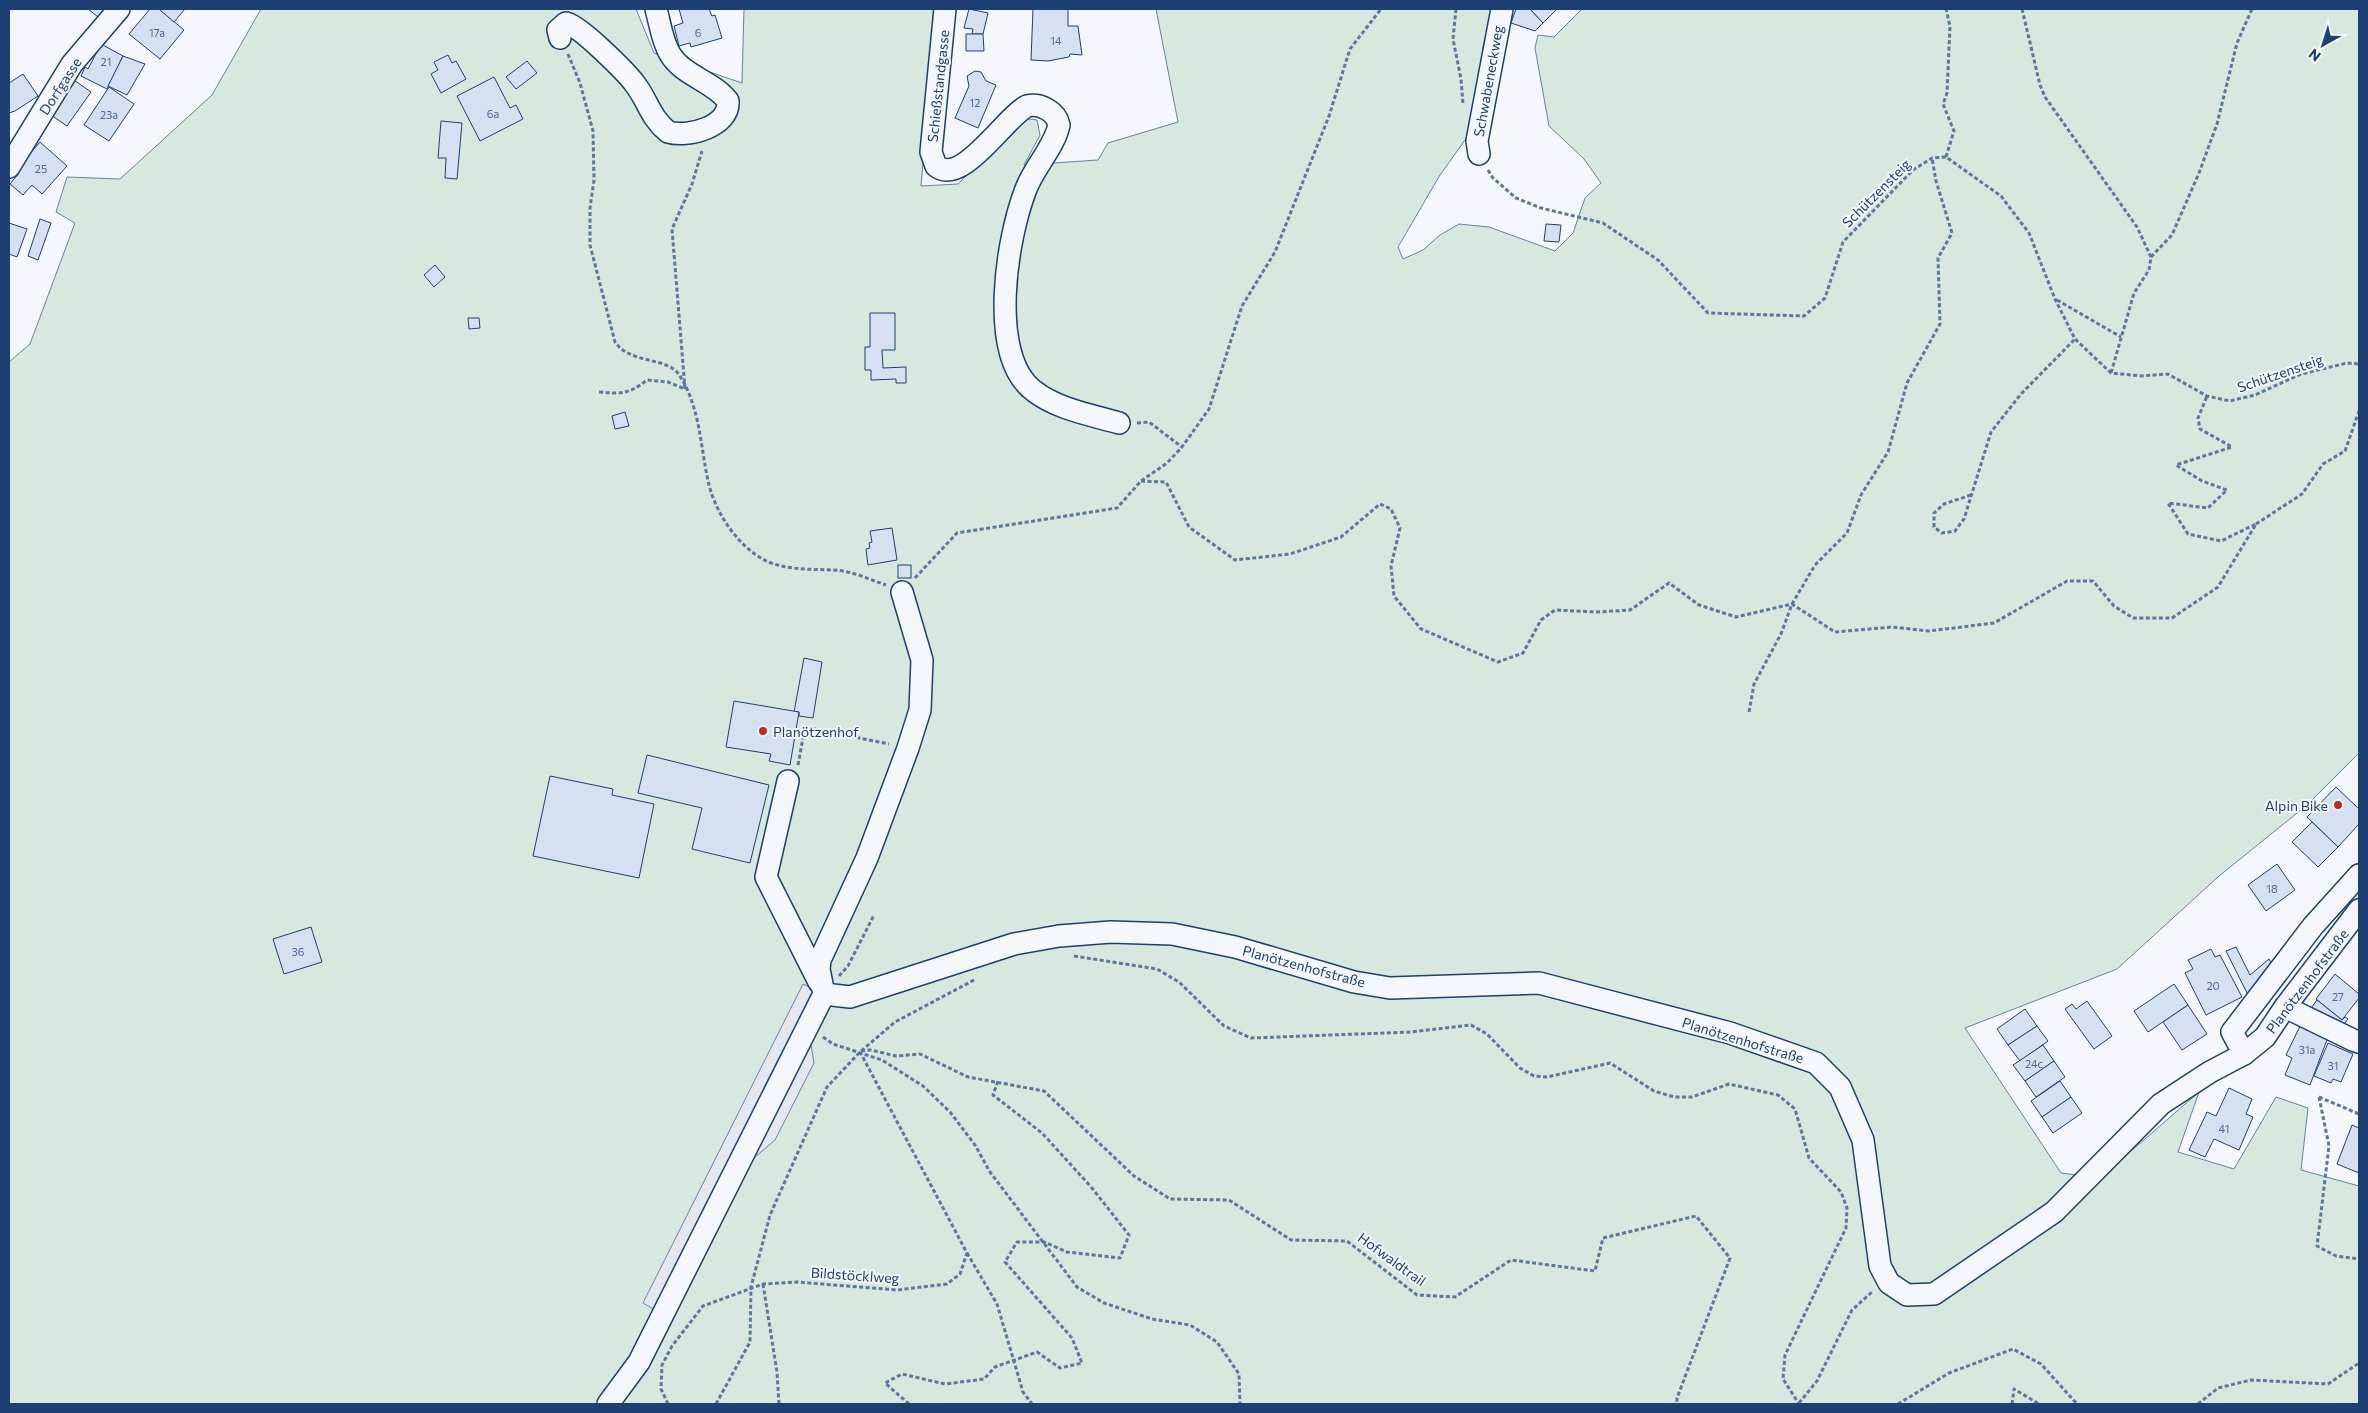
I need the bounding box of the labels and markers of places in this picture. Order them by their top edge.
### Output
place label: Planötzenhof [773,723,859,740]
marker: Planötzenhof [757,725,769,737]
place label: Alpin Bike [2265,797,2328,814]
marker: Alpin Bike [2332,799,2344,811]

